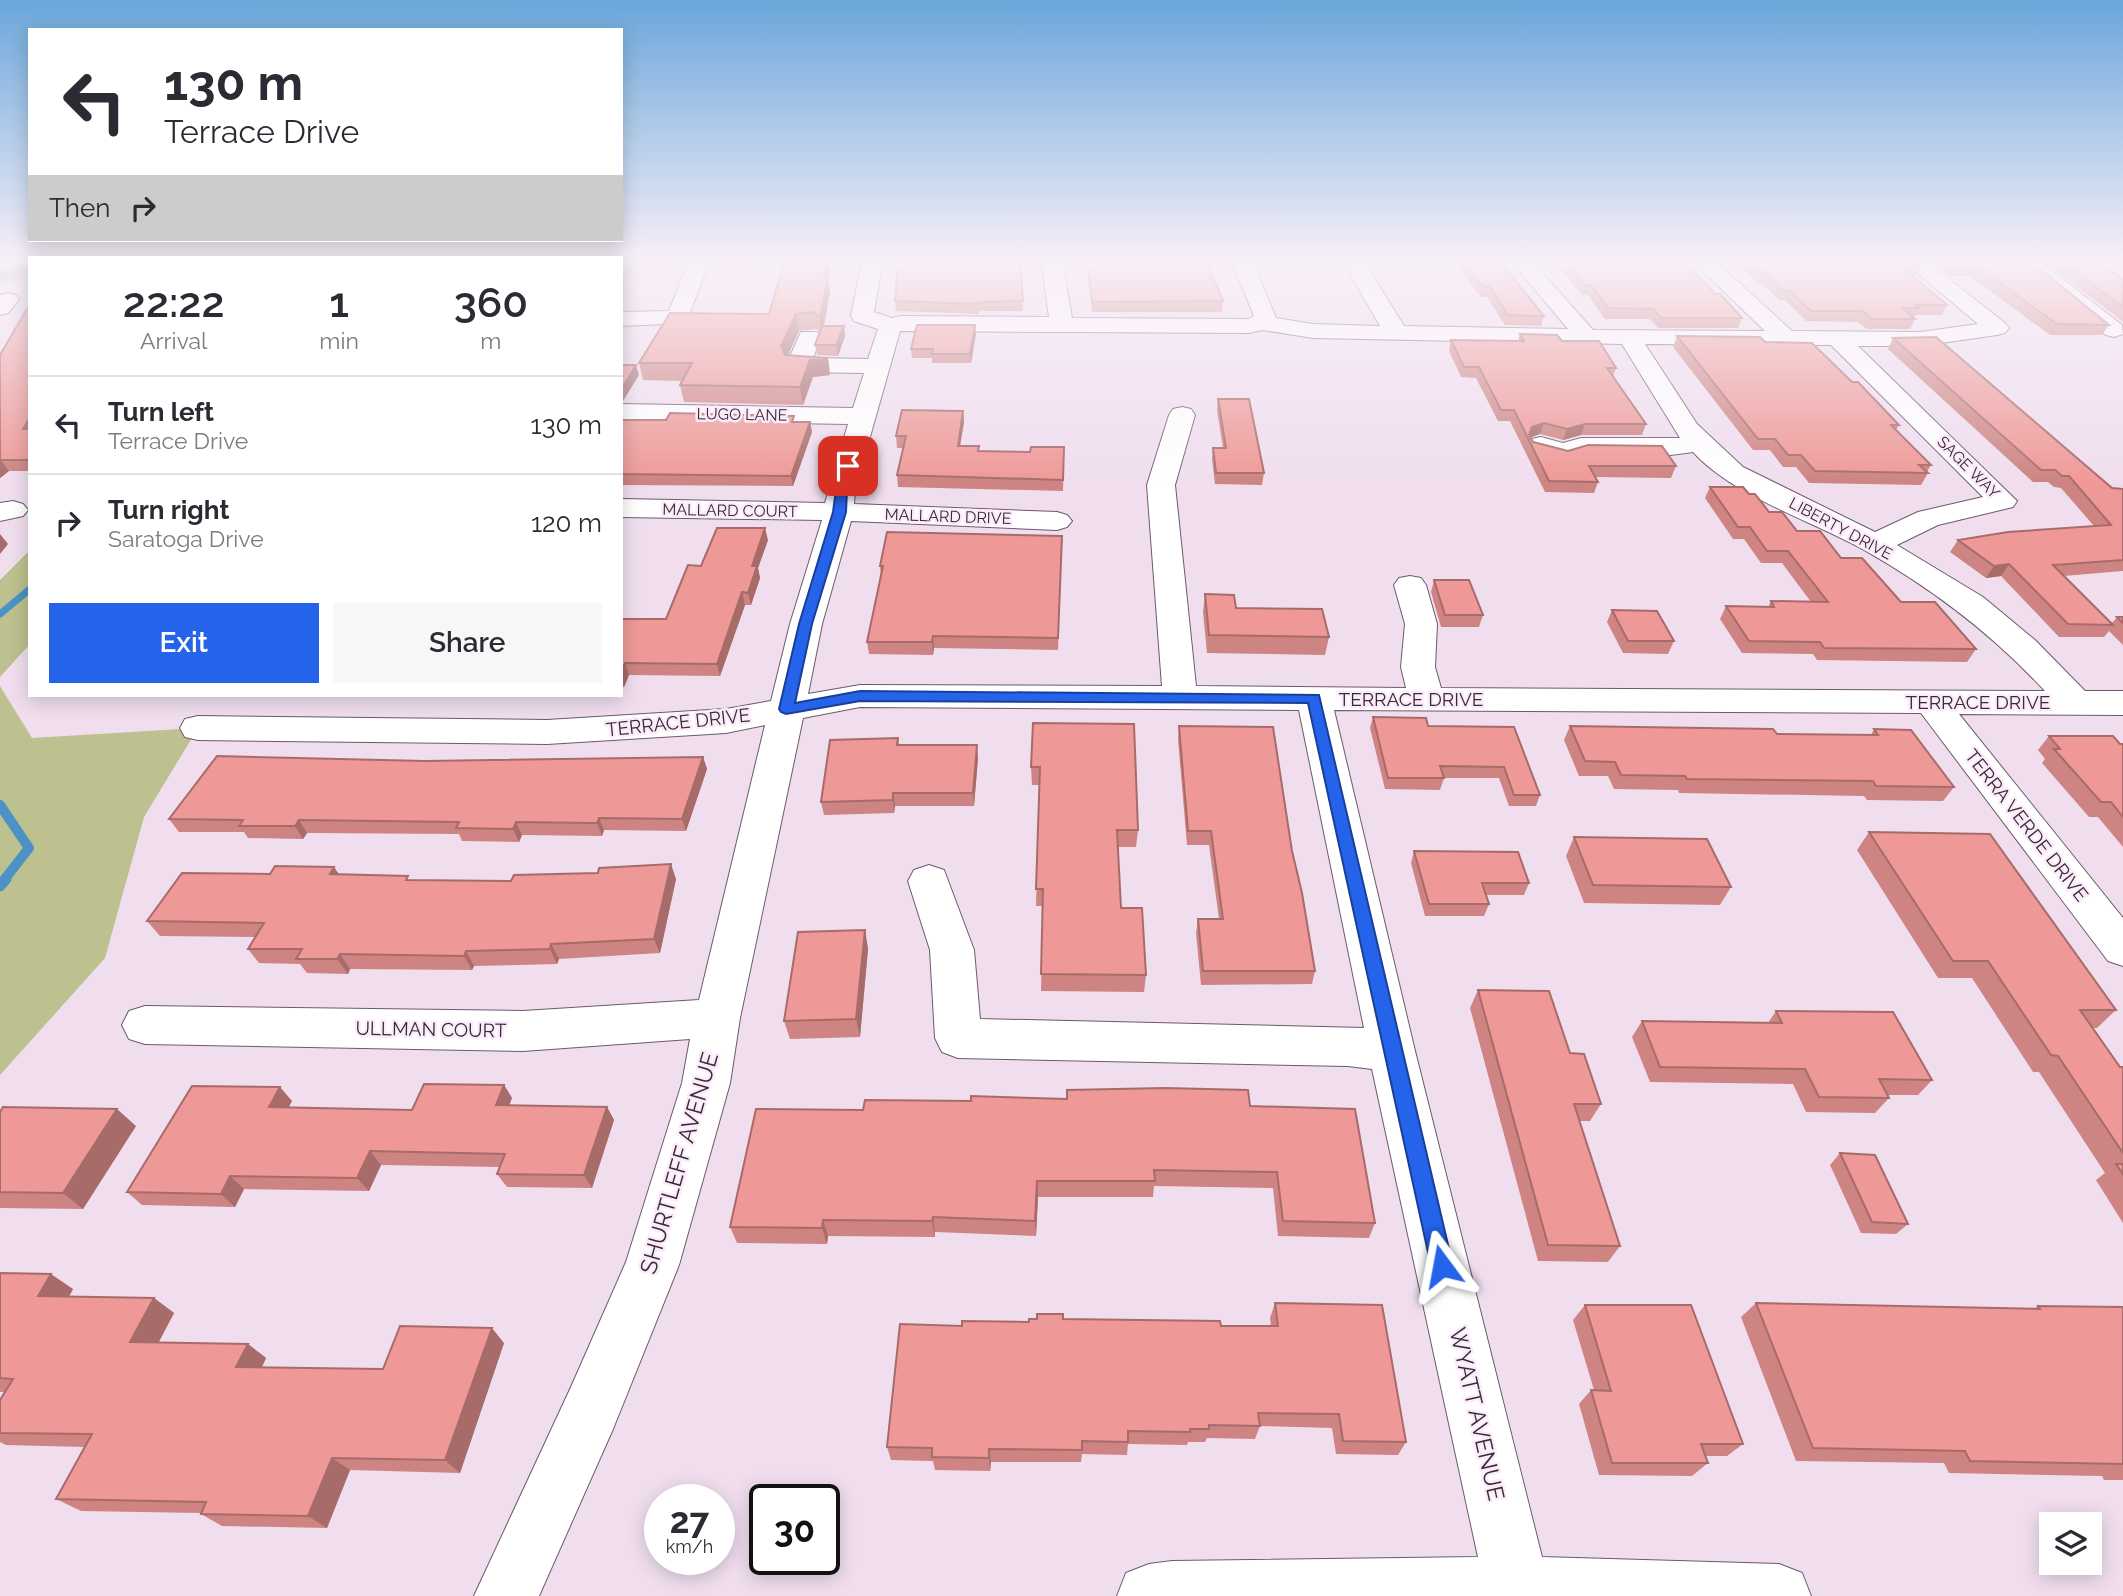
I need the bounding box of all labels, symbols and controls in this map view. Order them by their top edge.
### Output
text: 130 m [164,54,303,111]
icon: left [49,56,140,147]
text: Terrace Drive [164,113,359,150]
icon: right [124,189,162,227]
text: Then [49,193,110,223]
text: 22:22 [123,278,224,327]
text: 1 [329,278,349,327]
text: 360 [454,278,528,327]
text: Arrival [140,327,207,354]
text: min [319,327,359,354]
text: m [480,327,501,354]
text: Turn left [108,397,214,427]
street label: LUGO LANE [696,404,788,425]
icon: left [49,406,87,444]
text: 130 m [531,410,602,440]
text: Terrace Drive [108,427,248,454]
street label: SAGE WAY [1934,432,2004,503]
pin [818,436,878,496]
icon: arrive [829,447,867,485]
street label: LIBERTY DRIVE [1786,493,1896,564]
text: Turn right [108,495,229,525]
street label: MALLARD COURT [662,500,798,521]
icon: right [49,504,87,542]
street label: MALLARD DRIVE [884,505,1012,528]
text: 120 m [531,508,602,538]
text: Saratoga Drive [108,525,264,552]
button: Exit [49,603,319,683]
button: Share [333,603,602,683]
street label: TERRACE DRIVE [1339,688,1483,710]
street label: TERRACE DRIVE [1906,691,2050,713]
street label: TERRACE DRIVE [605,703,751,741]
street label: TERRA VERDE DRIVE [1961,745,2093,905]
street label: ULLMAN COURT [355,1017,507,1041]
street label: SHURTLEFF AVENUE [634,1049,723,1277]
position arrow [1405,1229,1479,1303]
street label: WYATT AVENUE [1444,1325,1511,1503]
speed limit sign: 30 [749,1484,840,1575]
text: 27 [670,1500,709,1541]
map controls [2039,1512,2102,1575]
button: layers [2039,1512,2102,1575]
text: km/h [666,1536,713,1557]

